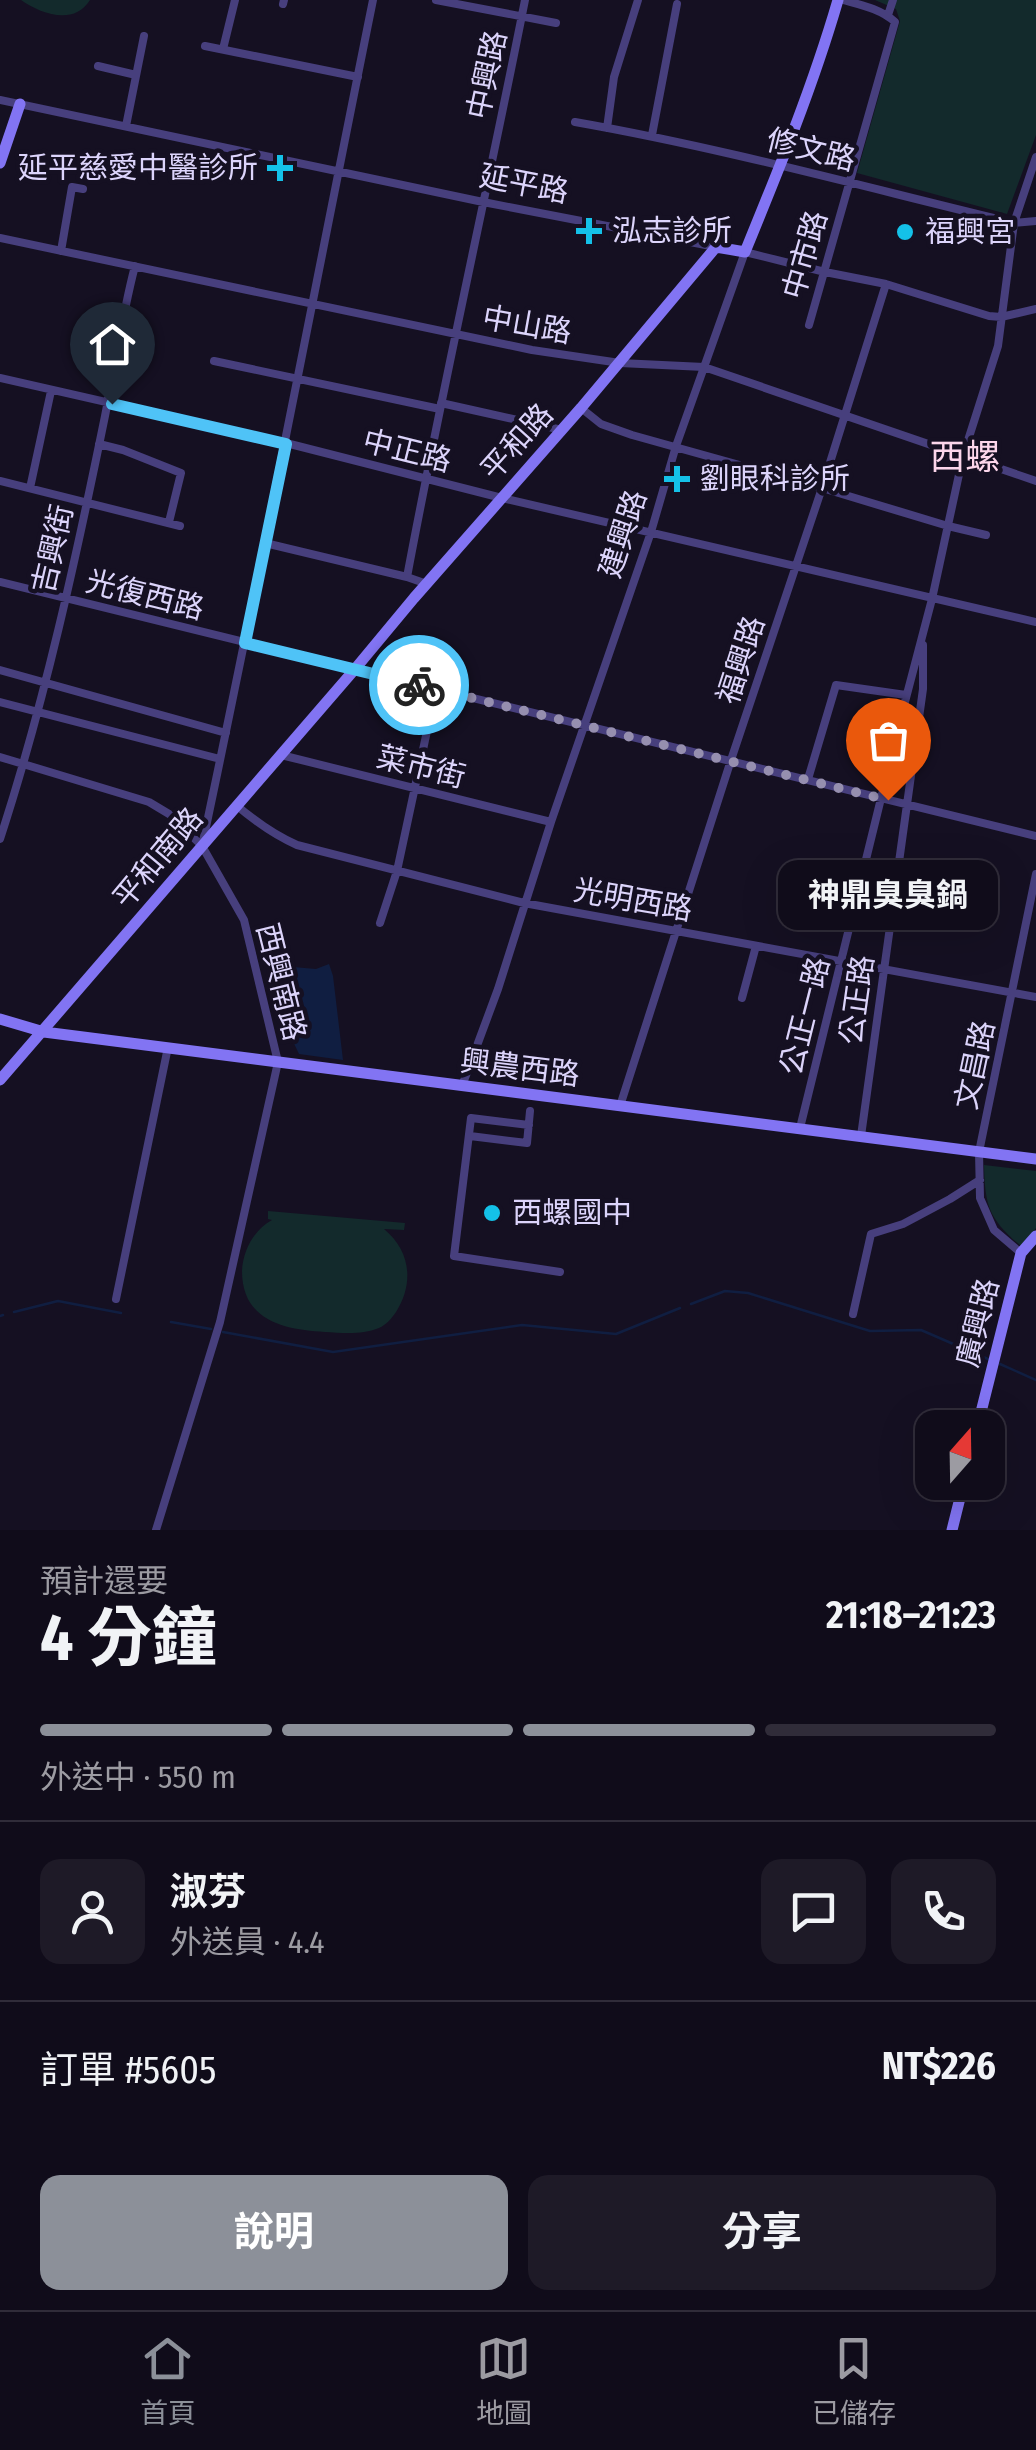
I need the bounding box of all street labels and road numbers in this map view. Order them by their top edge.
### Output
street label: 中興路 [460,27,514,123]
street label: 修文路 [763,122,859,178]
street label: 延平路 [476,158,572,210]
street label: 中市路 [775,207,835,303]
street label: 中山路 [480,299,574,351]
street label: 平和路 [474,397,560,487]
street label: 中正路 [359,423,455,479]
street label: 建興路 [592,486,654,582]
street label: 吉興街 [25,501,81,597]
street label: 光復西路 [82,563,208,627]
street label: 福興路 [710,612,772,708]
street label: 菜市街 [373,739,469,795]
street label: 平和南路 [106,800,210,916]
street label: 光明西路 [571,872,695,928]
street label: 西興南路 [249,919,313,1045]
street label: 公正一路 [773,953,837,1079]
street label: 公正路 [833,953,881,1047]
street label: 文昌路 [948,1017,1002,1113]
street label: 興農西路 [458,1043,582,1093]
street label: 廣興路 [950,1275,1006,1371]

